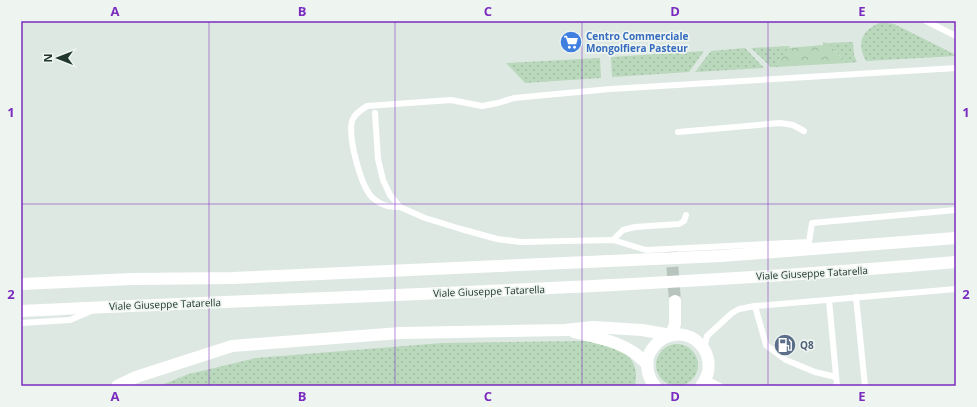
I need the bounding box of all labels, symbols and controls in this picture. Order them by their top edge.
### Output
text: A [111,2,120,20]
text: B [298,2,307,20]
text: C [484,2,492,20]
text: D [670,2,680,20]
text: E [858,2,866,20]
supermarket icon: Centro Commerciale Mongolfiera Pasteur [558,29,584,55]
place label: Centro Commerciale Mongolfiera Pasteur [586,29,688,55]
north arrow [38,38,78,78]
text: N [40,54,55,62]
text: 1 [7,103,15,121]
text: 1 [962,103,970,121]
street label: Viale Giuseppe Tatarella [756,263,868,283]
street label: Viale Giuseppe Tatarella [433,282,545,300]
text: 2 [7,285,15,303]
text: 2 [962,285,970,303]
street label: Viale Giuseppe Tatarella [109,295,221,313]
fuel station icon: Q8 [772,332,798,358]
place label: Q8 [800,338,814,352]
text: A [111,387,120,405]
text: B [298,387,307,405]
text: C [484,387,492,405]
text: D [670,387,680,405]
text: E [858,387,866,405]

